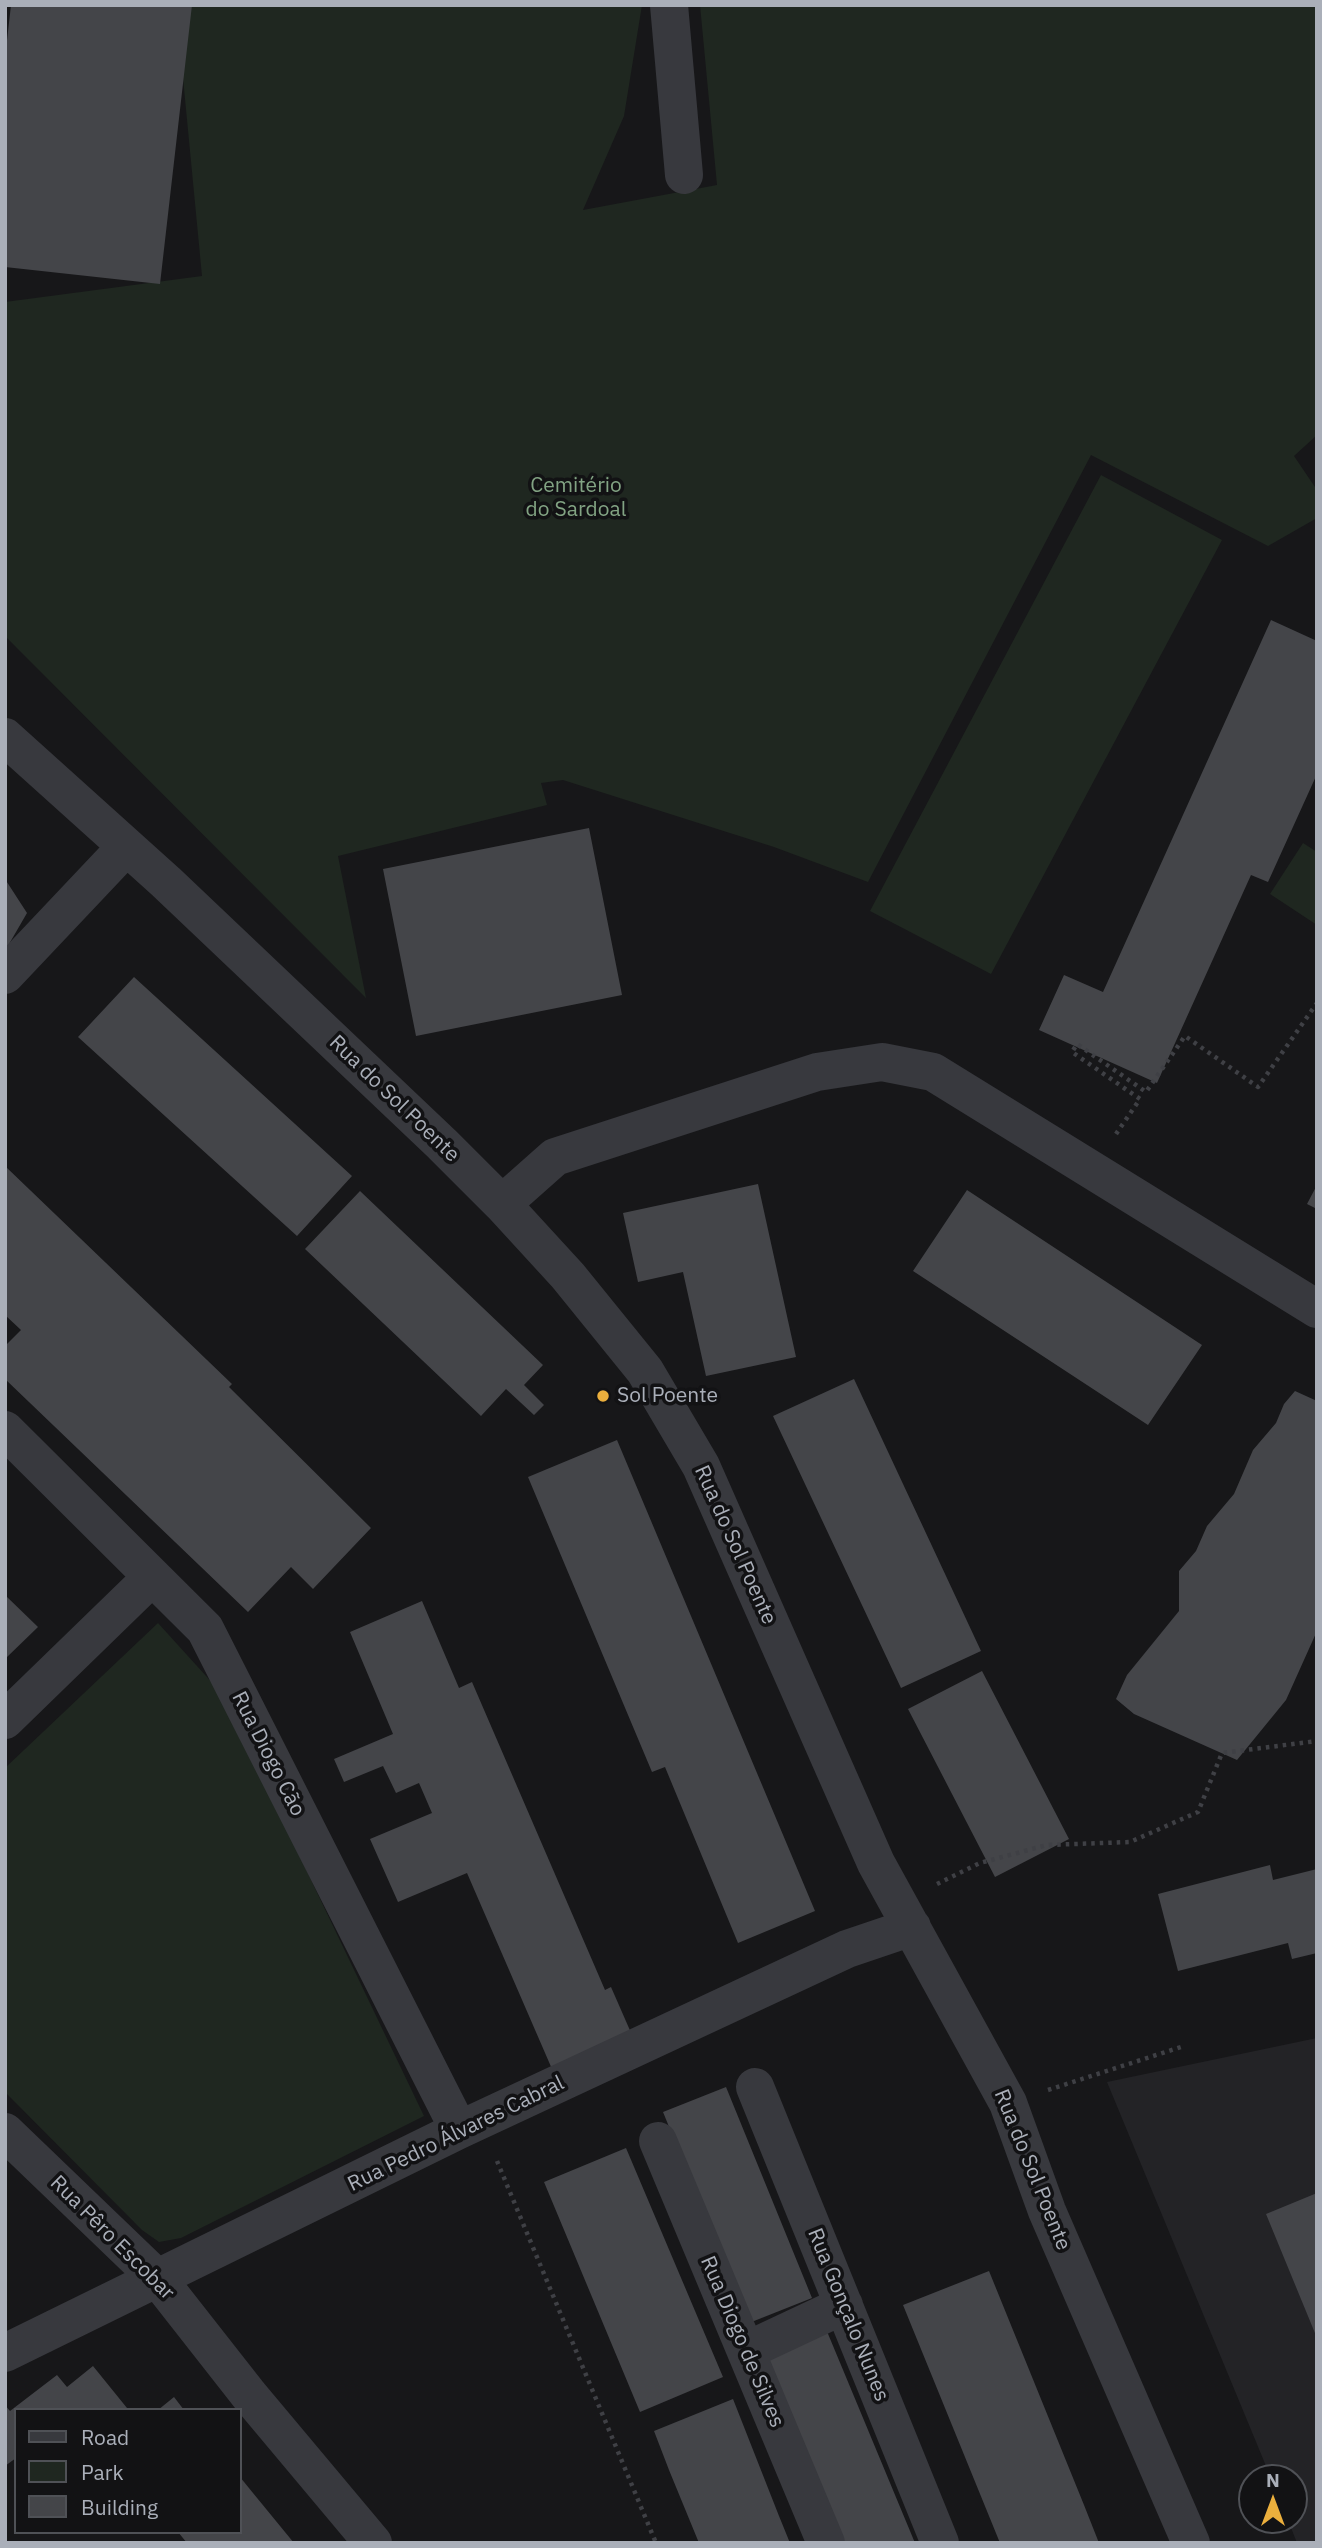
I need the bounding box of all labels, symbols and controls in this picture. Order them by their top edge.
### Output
park label: Cemitério do Sardoal [526,473,626,523]
street label: Rua do Sol Poente [324,1030,464,1168]
place label: Sol Poente [617,1383,718,1409]
marker: Sol Poente [595,1388,611,1404]
street label: Rua do Sol Poente [689,1462,781,1628]
street label: Rua Diogo Cão [226,1688,310,1820]
street label: Rua Pedro Álvares Cabral [344,2071,568,2197]
street label: Rua do Sol Poente [988,2086,1076,2254]
street label: Rua Pêro Escobar [45,2171,179,2305]
street label: Rua Gonçalo Nunes [802,2225,894,2405]
street label: Rua Diogo de Silves [694,2252,790,2432]
legend [14,2408,242,2534]
text: Road [81,2423,129,2451]
text: Park [81,2458,124,2486]
north arrow [1238,2464,1308,2534]
text: N [1266,2468,1280,2492]
text: Building [81,2493,158,2521]

